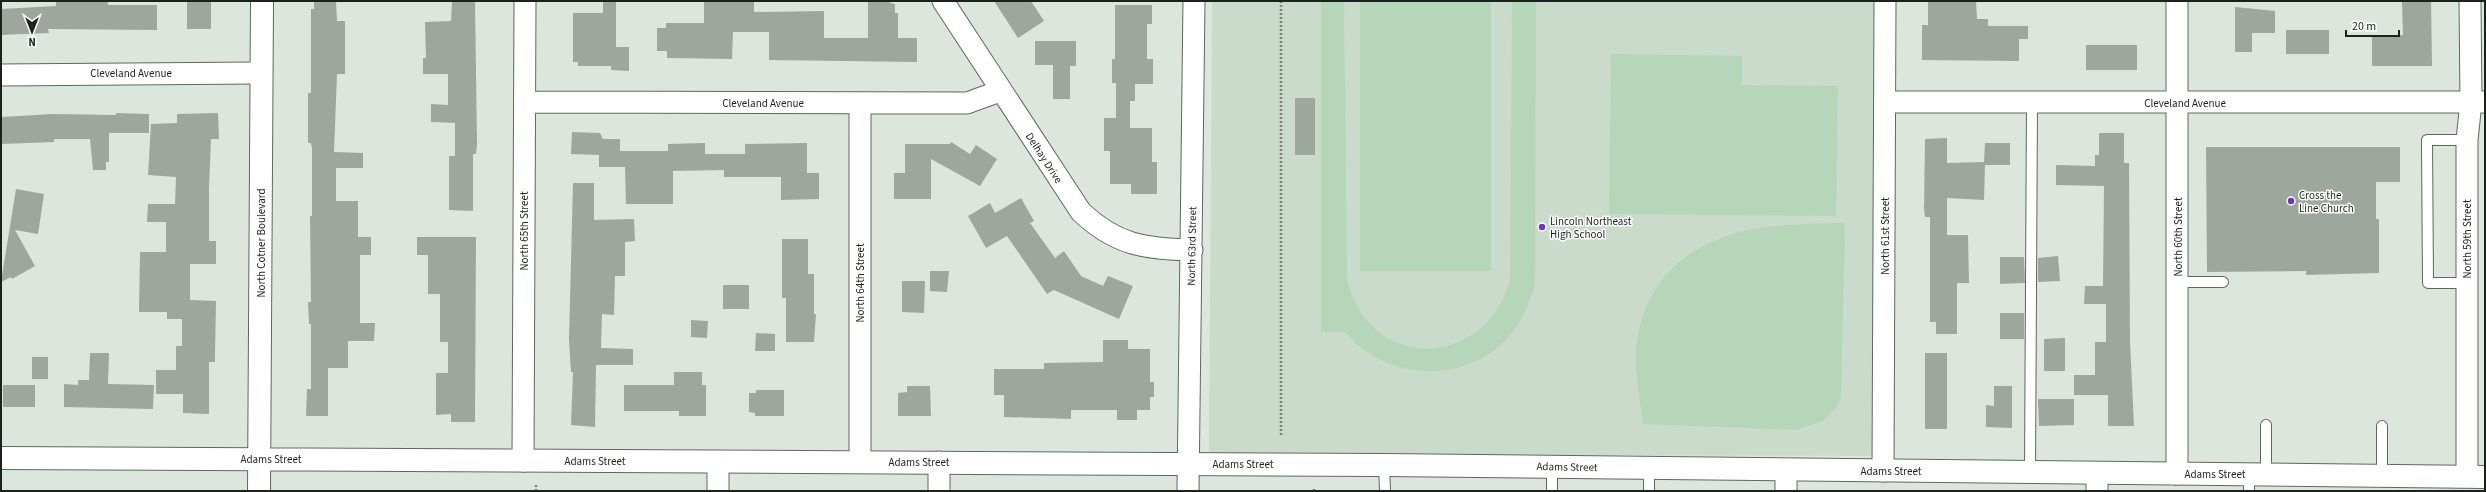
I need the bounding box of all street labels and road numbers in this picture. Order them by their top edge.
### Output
street label: Cleveland Avenue [90,66,172,81]
street label: Cleveland Avenue [722,96,804,111]
street label: Cleveland Avenue [2144,96,2226,111]
street label: Delhay Drive [1022,130,1066,187]
street label: North Cotner Boulevard [254,188,269,298]
street label: North 65th Street [517,191,532,271]
street label: North 61st Street [1878,197,1893,275]
street label: North 60th Street [2171,197,2186,277]
street label: North 59th Street [2460,199,2475,279]
street label: North 63rd Street [1184,206,1200,286]
street label: North 64th Street [853,243,868,323]
street label: Adams Street [240,452,302,467]
street label: Adams Street [564,454,626,469]
street label: Adams Street [888,455,950,470]
street label: Adams Street [1212,457,1274,472]
street label: Adams Street [1536,459,1598,475]
street label: Adams Street [1860,464,1922,479]
street label: Adams Street [2184,467,2246,482]

